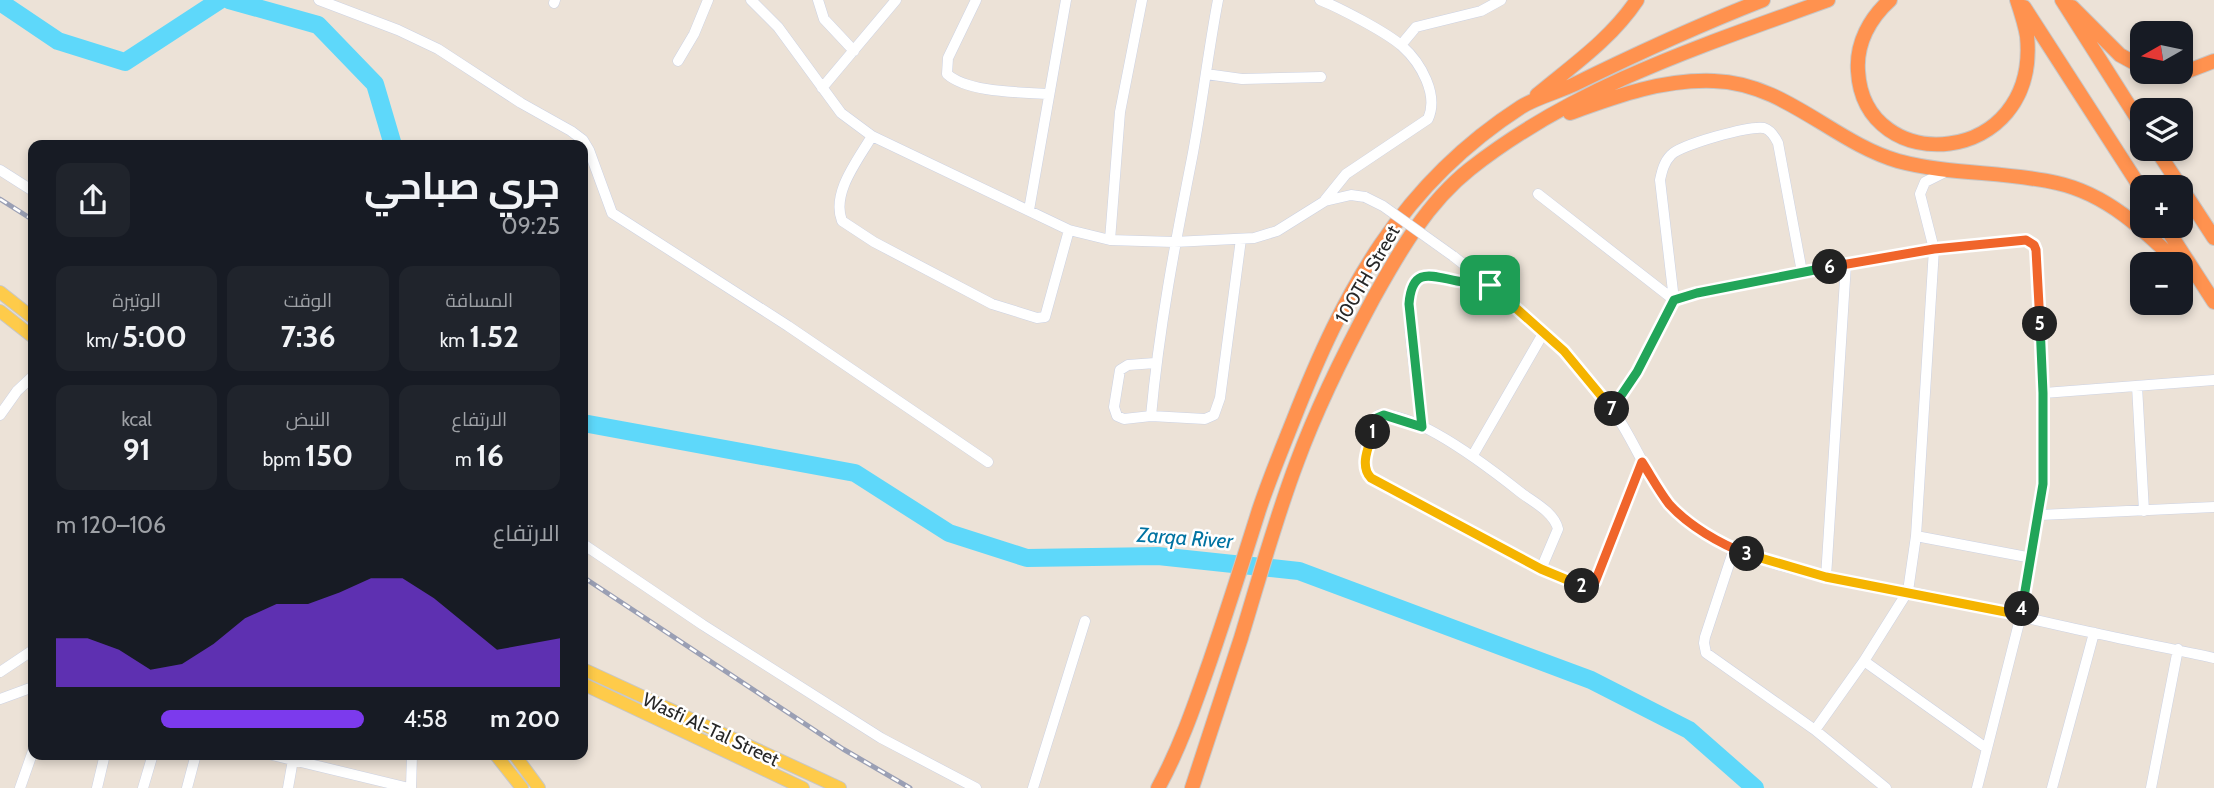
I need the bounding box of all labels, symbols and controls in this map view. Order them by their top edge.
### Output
north arrow [2130,21,2193,84]
map controls [2130,21,2193,315]
button: layers [2130,98,2193,161]
text: جري صباحي [364,162,560,209]
button: share [56,163,130,237]
button: + [2130,175,2193,238]
text: 09:25 [502,212,560,240]
street label: 100TH Street [1330,221,1405,327]
pin: 6 [1812,250,1848,284]
button: − [2130,252,2193,315]
pin [1460,255,1520,315]
text: 6 [1824,255,1835,278]
icon: arrive [1471,266,1509,304]
text: الوتيرة [112,289,161,312]
text: الوقت [284,289,332,312]
text: المسافة [446,289,513,312]
pin: 5 [2022,306,2058,342]
text: 5 [2034,312,2045,335]
text: 5:00 [122,318,187,355]
text: 7:36 [281,318,336,355]
text: 1.52 [469,318,519,355]
text: /km [86,329,122,352]
text: km [440,329,469,352]
pin: 7 [1594,392,1630,426]
text: 7 [1607,397,1616,420]
text: kcal [122,408,152,431]
text: النبض [286,408,330,431]
text: الارتفاع [452,408,507,431]
pin: 1 [1356,414,1390,450]
text: 1 [1369,420,1376,443]
text: 91 [123,431,151,468]
text: 150 [305,437,353,474]
text: 16 [476,437,504,474]
text: bpm [263,448,305,471]
text: m [455,448,476,471]
text: 106–120 m [56,511,166,539]
text: الارتفاع [493,519,560,547]
water label: Zarqa River [1135,522,1235,553]
pin: 3 [1730,536,1764,572]
text: 3 [1741,542,1752,565]
pin: 2 [1564,568,1600,604]
text: 2 [1576,574,1587,597]
pin: 4 [2004,592,2039,626]
text: 4 [2016,597,2027,620]
street label: Wasfi Al-Tal Street [639,688,783,771]
text: 4:58 [404,705,448,733]
text: 200 m [490,705,560,733]

